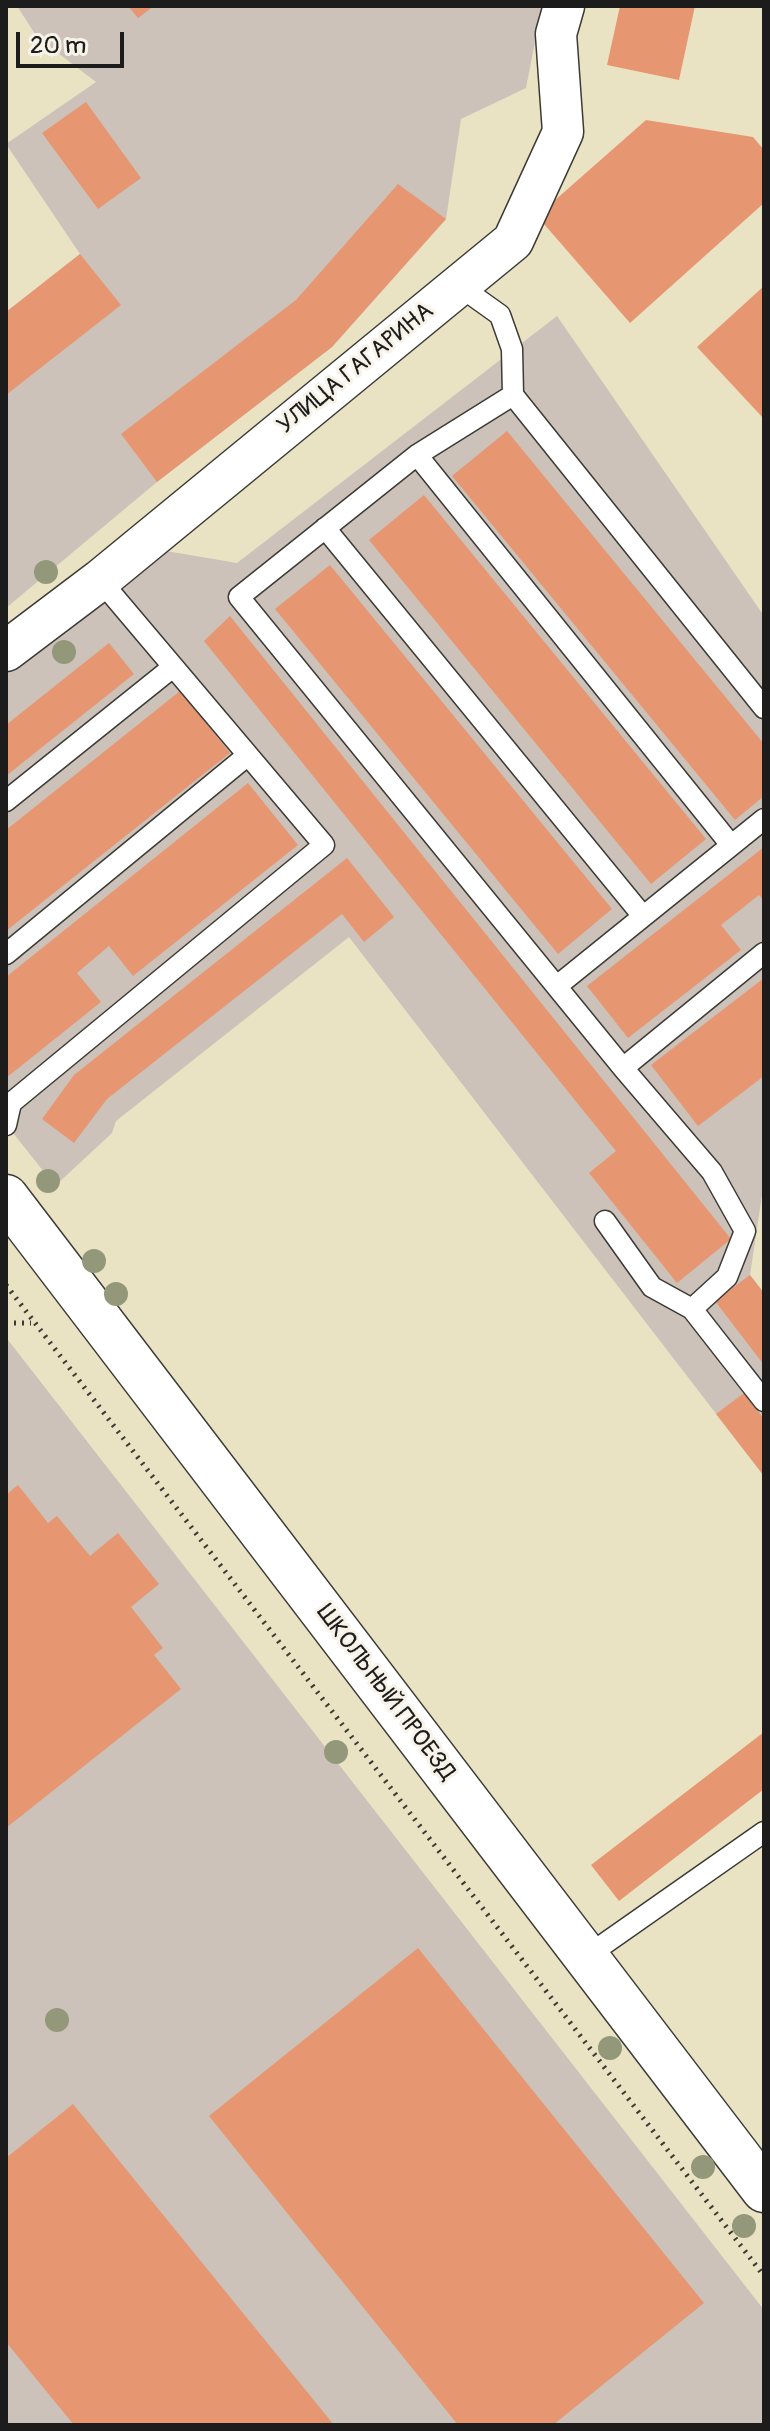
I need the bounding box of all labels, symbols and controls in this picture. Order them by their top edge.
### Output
scale bar [20,16,128,66]
text: 20 m [30,31,86,60]
street label: УЛИЦА ГАГАРИНА [272,297,440,441]
street label: ШКОЛЬНЫЙ ПРОЕЗД [310,1600,460,1786]

